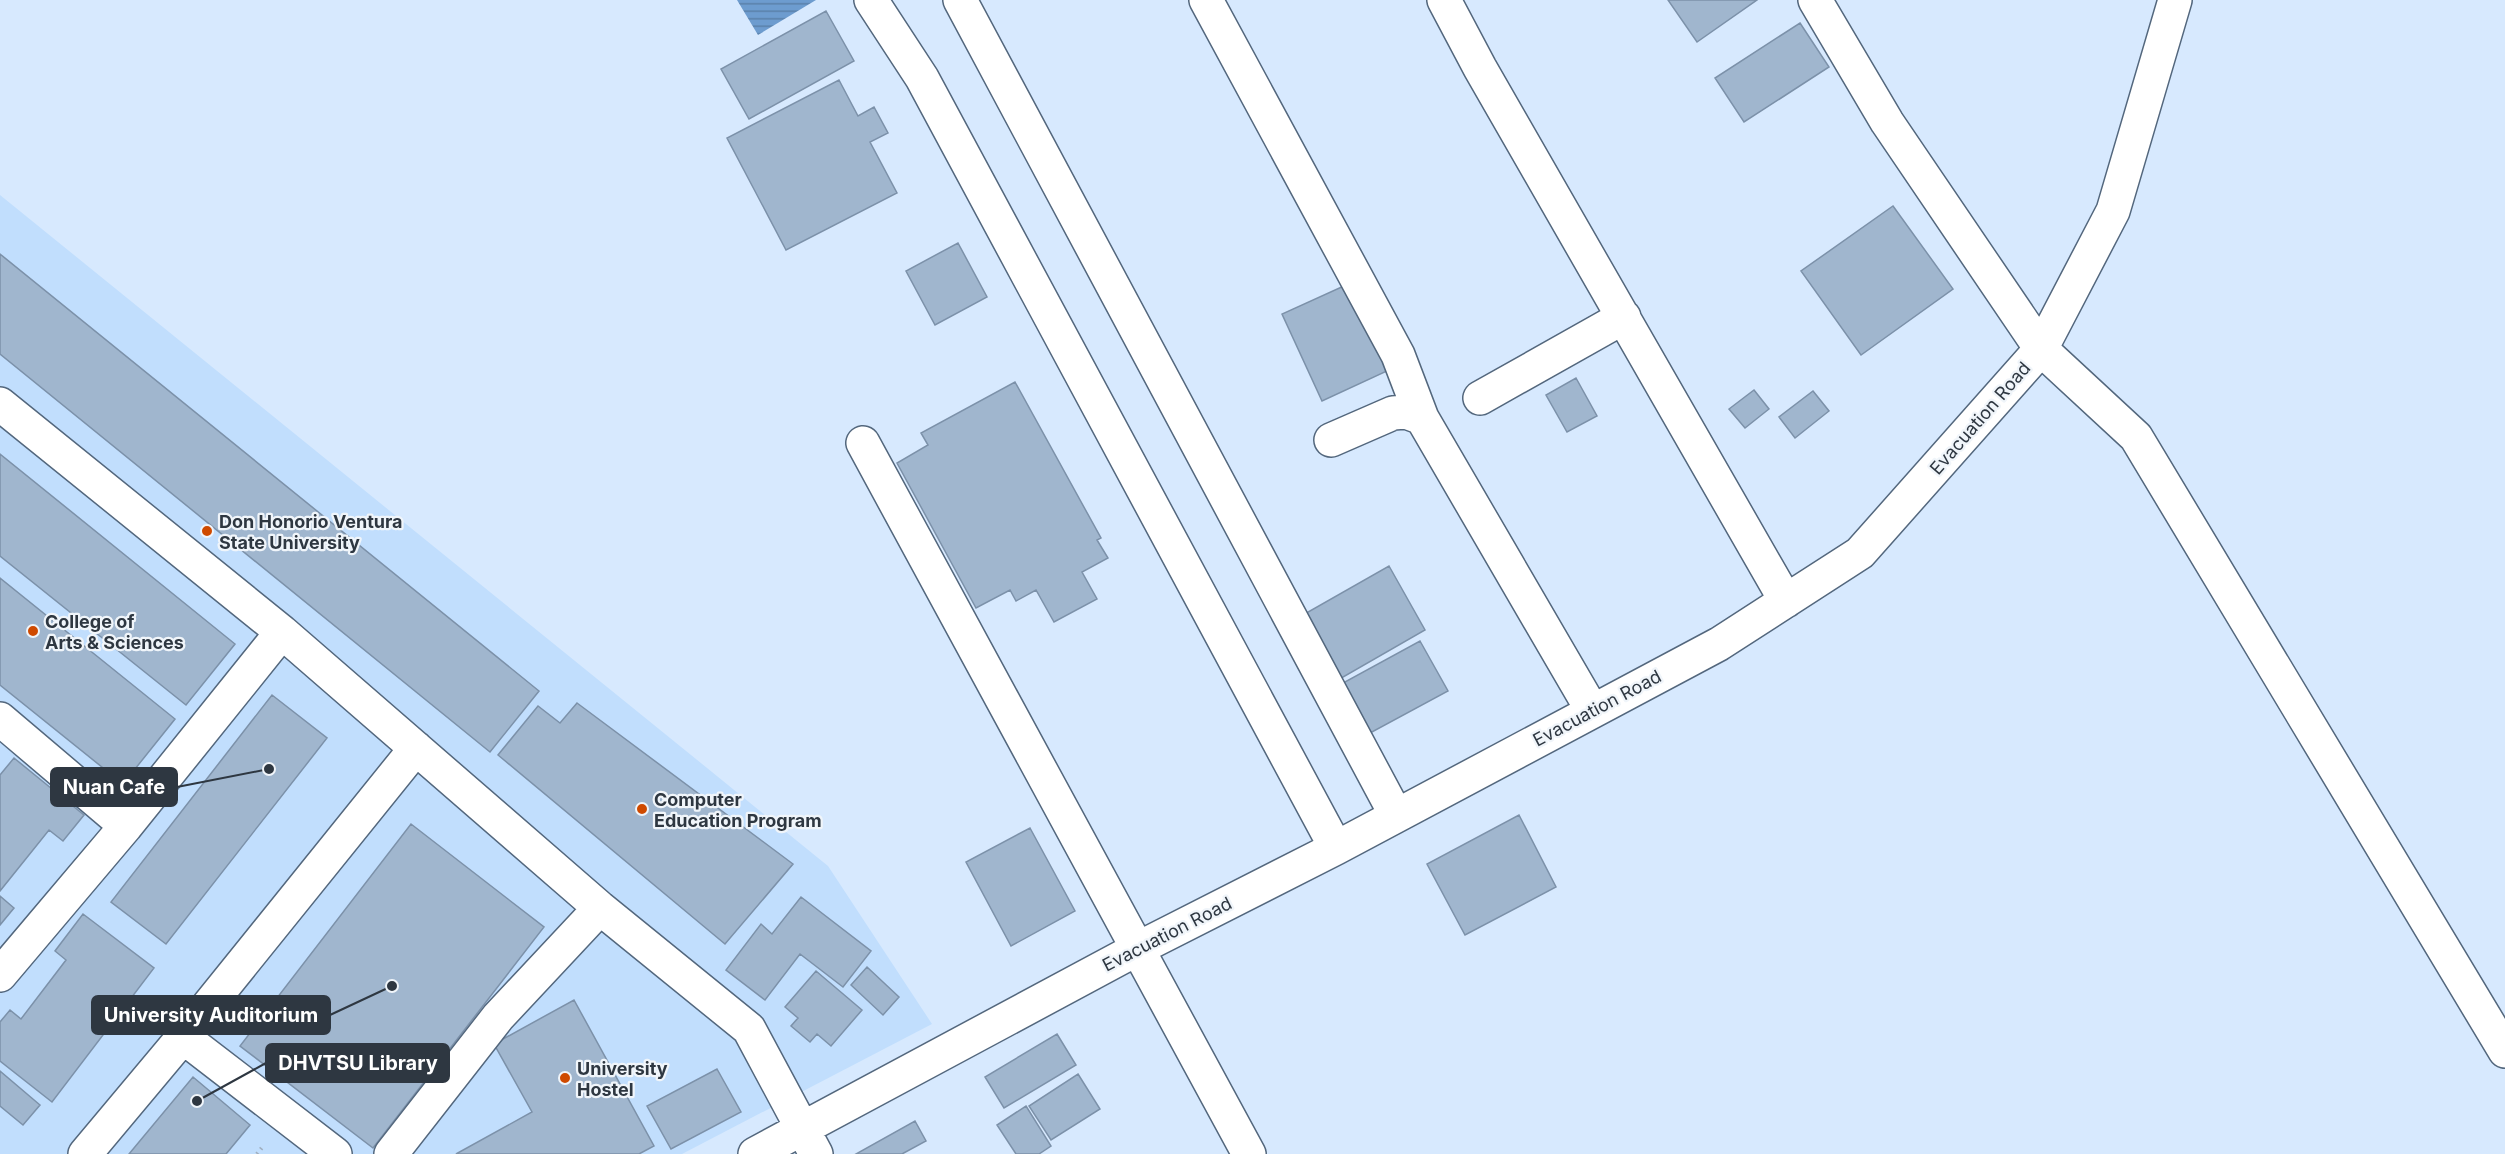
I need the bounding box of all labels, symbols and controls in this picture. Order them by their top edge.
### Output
street label: Evacuation Road [1925,357,2035,479]
place label: Don Honorio Ventura State University [219,511,402,553]
marker: Don Honorio Ventura State University [200,524,214,538]
place label: College of Arts & Sciences [45,611,184,653]
marker: College of Arts & Sciences [26,624,40,638]
street label: Evacuation Road [1529,665,1665,751]
callout: Nuan Cafe [51,768,177,806]
text: Nuan Cafe [63,775,165,799]
place label: Computer Education Program [654,789,822,831]
marker: Computer Education Program [635,802,649,816]
street label: Evacuation Road [1099,892,1235,976]
callout: University Auditorium [92,996,330,1034]
text: University Auditorium [104,1003,318,1027]
callout: DHVTSU Library [266,1044,449,1082]
text: DHVTSU Library [278,1051,438,1075]
place label: University Hostel [577,1058,668,1100]
marker: University Hostel [558,1071,572,1085]

